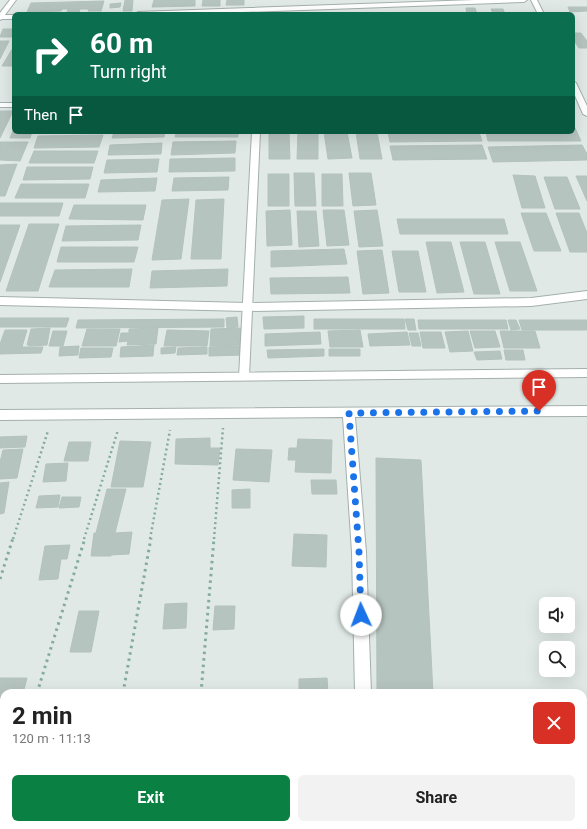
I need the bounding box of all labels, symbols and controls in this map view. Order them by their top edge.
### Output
text: 60 m [90,27,153,60]
icon: right [24,28,76,80]
text: Turn right [90,61,167,82]
icon: arrive [65,104,87,126]
text: Then [24,106,57,124]
pin [522,370,556,411]
icon: arrive [528,376,550,398]
position arrow [340,594,382,636]
map controls [539,597,575,677]
button: sound [539,597,575,633]
button: search [539,641,575,677]
text: 2 min [12,702,72,730]
button: close [533,702,575,744]
text: 120 m · 11:13 [12,731,91,746]
button: Exit [12,775,290,821]
button: Share [298,775,575,821]

